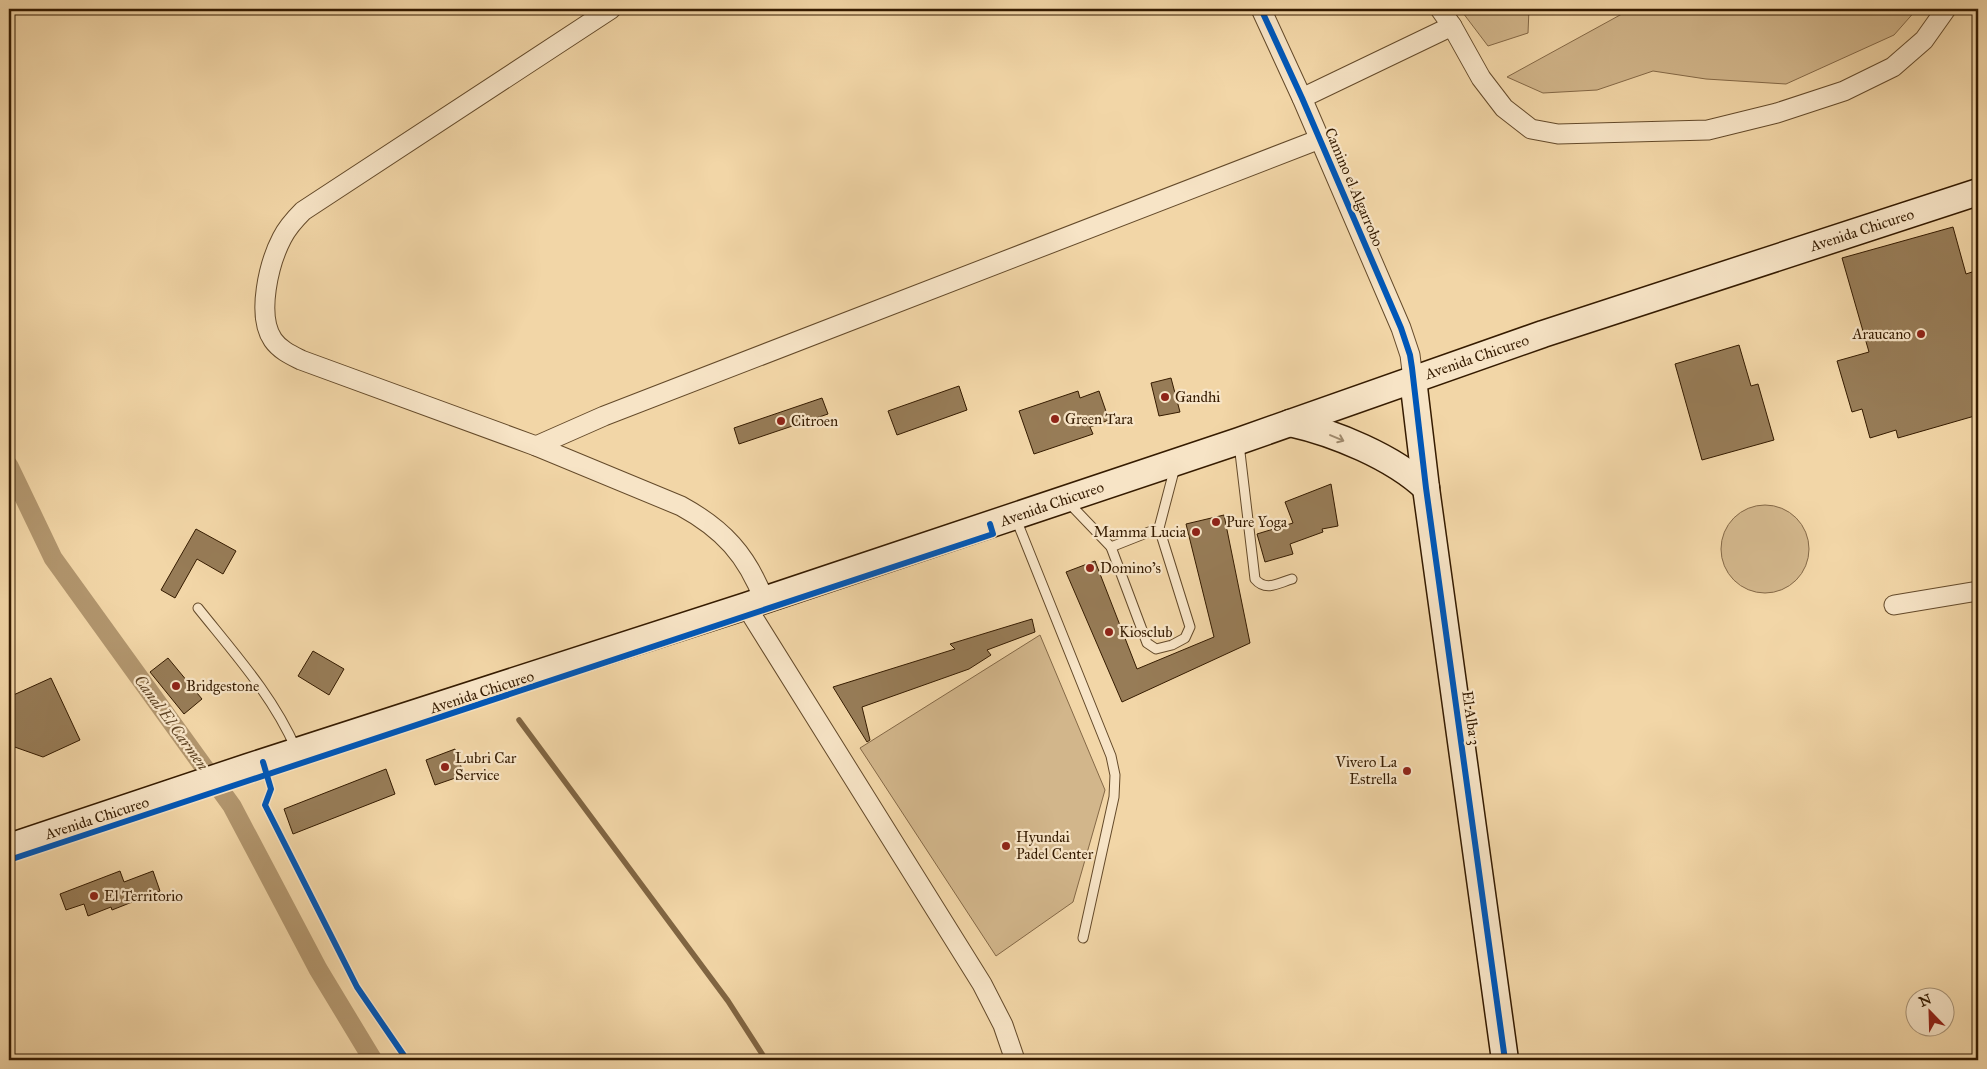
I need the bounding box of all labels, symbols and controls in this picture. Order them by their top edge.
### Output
street label: Camino el Algarrobo [1321,125,1387,249]
street label: Avenida Chicureo [1807,205,1917,256]
place label: Araucano [1851,325,1911,343]
marker: Araucano [1915,328,1927,340]
street label: Avenida Chicureo [1422,331,1531,383]
place label: Gandhi [1175,388,1220,406]
marker: Gandhi [1159,391,1171,403]
place label: Green Tara [1065,410,1134,428]
place label: Citroen [791,412,838,430]
marker: Green Tara [1049,413,1061,425]
marker: Citroen [775,415,787,427]
one-way arrow [1329,433,1344,443]
street label: Avenida Chicureo [997,478,1106,530]
place label: Pure Yoga [1226,513,1288,531]
marker: Pure Yoga [1210,516,1222,528]
place label: Mamma Lucia [1094,523,1187,541]
marker: Mamma Lucia [1190,526,1202,538]
place label: Domino's [1100,559,1161,577]
marker: Domino's [1084,562,1096,574]
place label: Kiosclub [1119,623,1172,641]
marker: Kiosclub [1103,626,1115,638]
street label: Avenida Chicureo [427,667,537,718]
water label: Canal El Carmen [131,671,213,774]
place label: Bridgestone [186,677,259,695]
marker: Bridgestone [170,680,182,692]
street label: El Alba 3 [1458,689,1484,747]
place label: Lubri Car Service [455,749,517,784]
place label: Vivero La Estrella [1334,753,1398,788]
marker: Lubri Car Service [439,761,451,773]
marker: Vivero La Estrella [1401,765,1413,777]
street label: Avenida Chicureo [42,793,152,844]
place label: Hyundai Padel Center [1016,828,1094,863]
marker: Hyundai Padel Center [1000,840,1012,852]
place label: El Territorio [104,887,183,905]
marker: El Territorio [88,890,100,902]
north arrow [1904,986,1954,1036]
text: N [1916,990,1934,1011]

